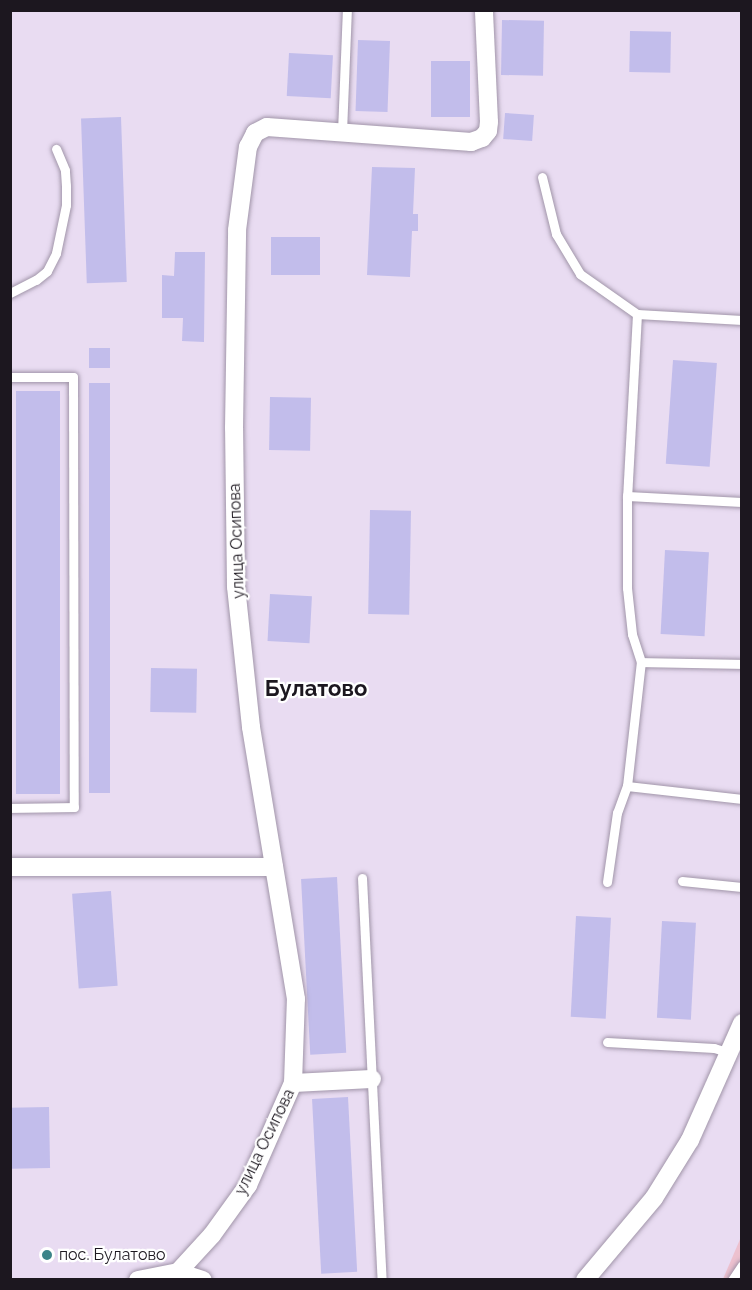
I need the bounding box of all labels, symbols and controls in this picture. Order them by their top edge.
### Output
street label: улица Осипова [225,483,249,599]
district label: Булатово [265,676,367,702]
street label: улица Осипова [231,1086,299,1198]
place label: пос. Булатово [59,1245,166,1265]
marker: пос. Булатово [40,1248,54,1262]

